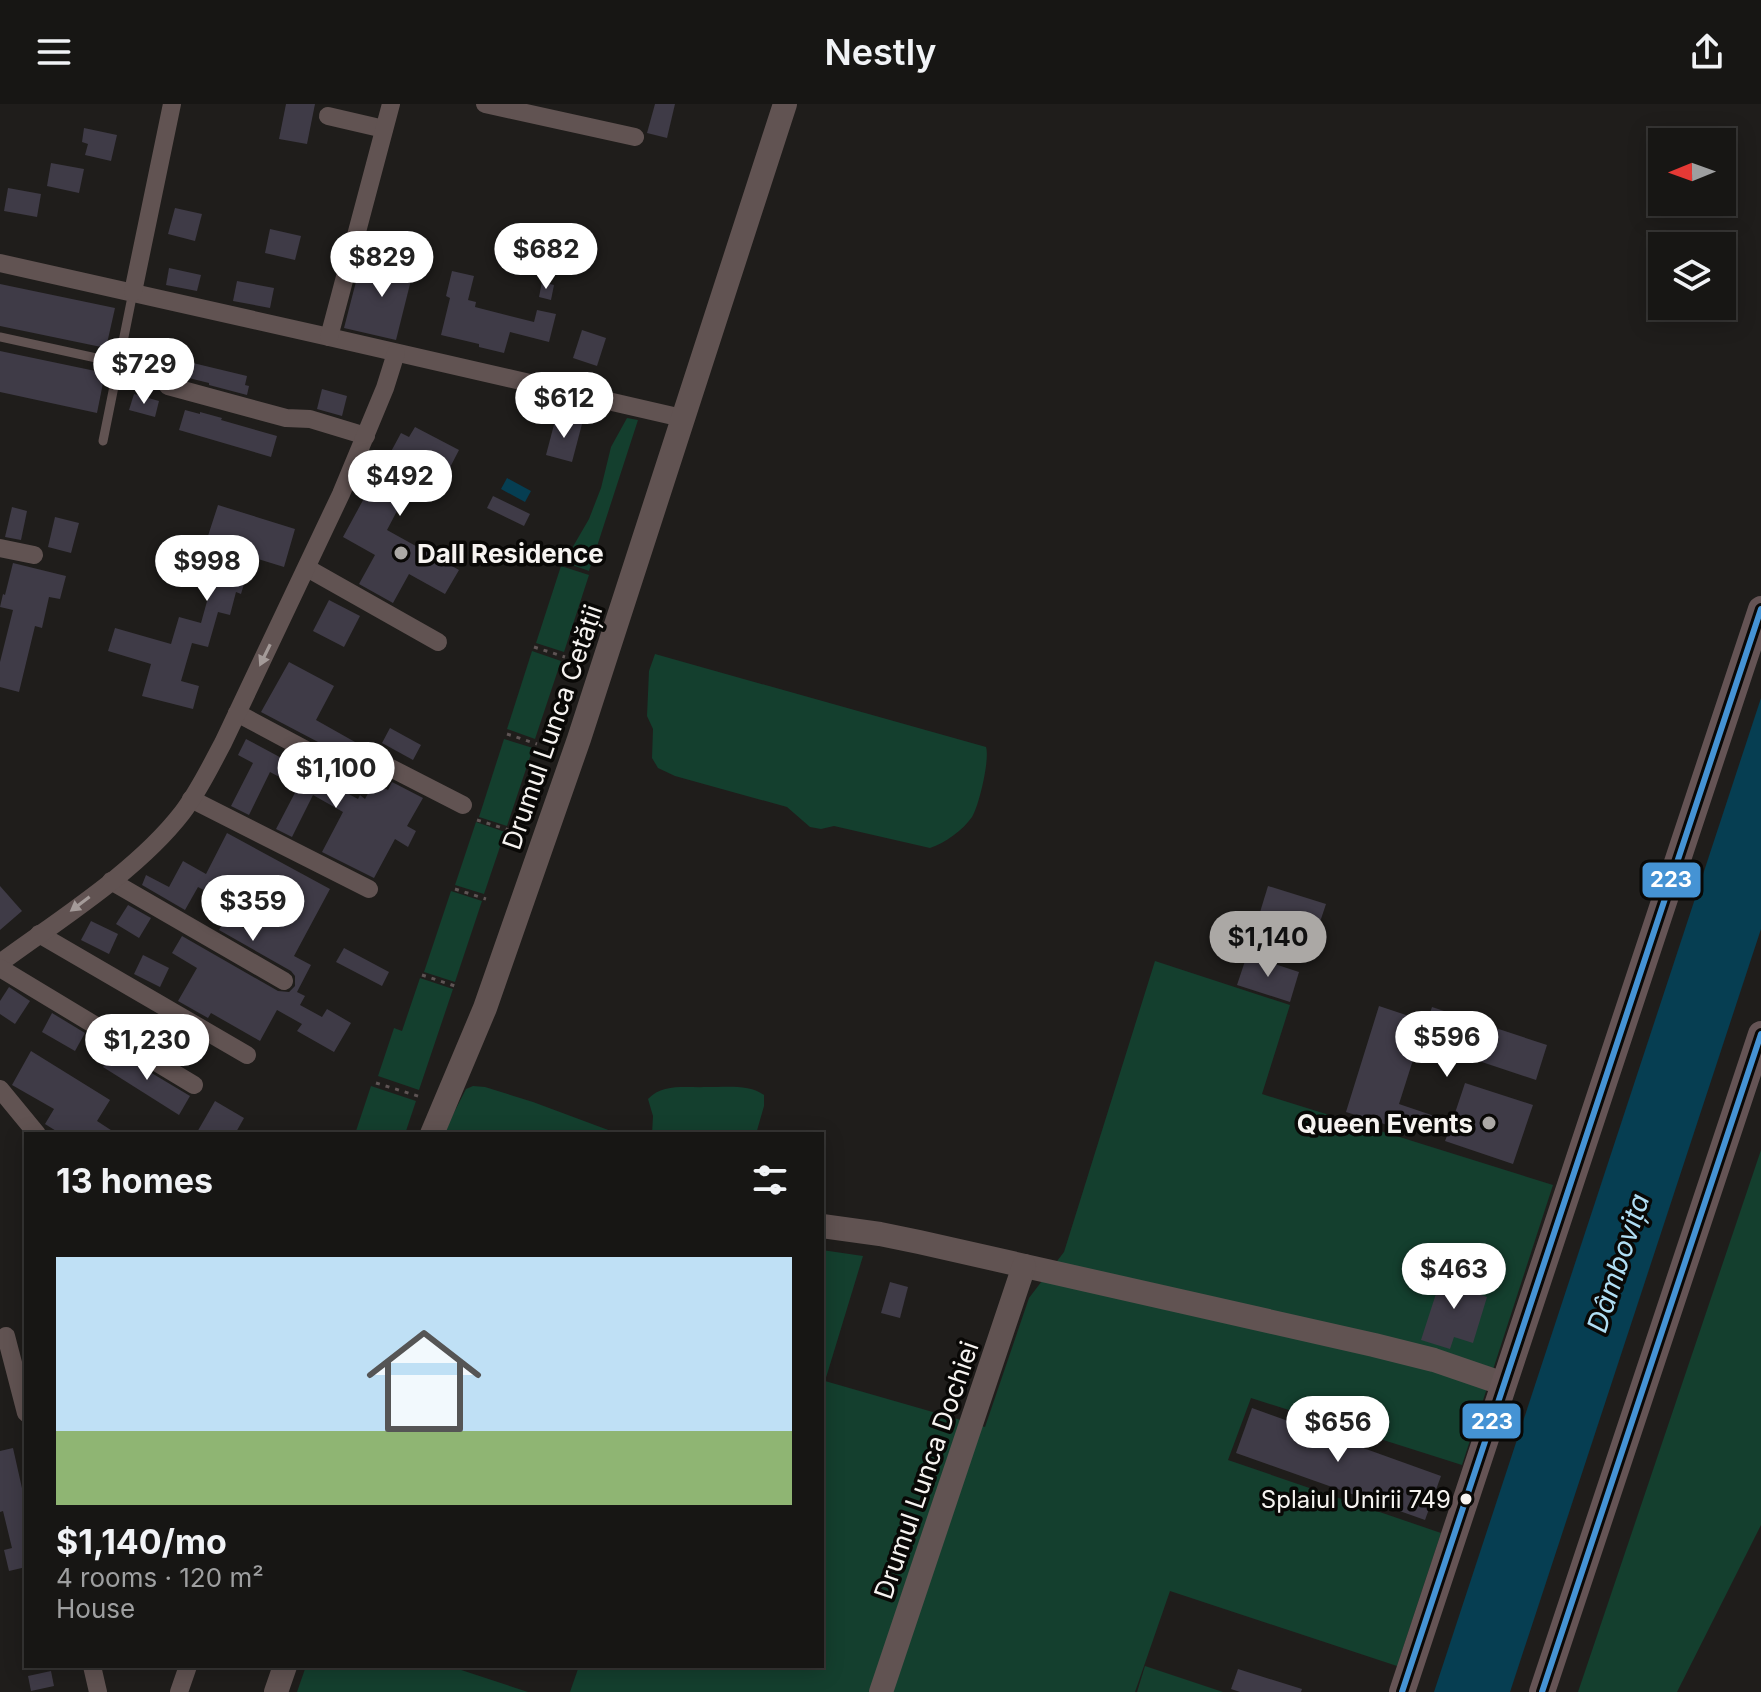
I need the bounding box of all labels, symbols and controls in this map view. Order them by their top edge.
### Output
icon: menu [32,30,76,74]
text: Nestly [824,30,937,74]
icon: share [1685,30,1729,74]
north arrow [1648,128,1736,216]
map controls [1648,128,1736,320]
pin: $682 [499,223,593,291]
pin: $829 [335,231,429,299]
button: layers [1648,232,1736,320]
text: $682 [512,233,580,264]
text: $829 [348,241,416,272]
pin: $729 [97,338,191,406]
text: $729 [111,348,177,379]
pin: $612 [517,372,611,440]
text: $612 [533,382,595,413]
pin: $492 [353,450,447,518]
text: $492 [366,460,434,491]
pin: $998 [160,535,254,603]
place label: Dall Residence [417,538,604,569]
marker: Dall Residence [392,544,410,562]
text: $998 [173,545,241,576]
street label: Drumul Lunca Cetății [496,601,609,854]
one-way arrow [258,643,272,667]
pin: $1,100 [271,742,401,810]
text: $1,100 [296,752,376,783]
line badge: 223 [1641,861,1702,899]
text: 223 [1650,866,1692,892]
pin: $359 [206,875,300,943]
text: $359 [219,885,287,916]
one-way arrow [69,896,91,912]
pin: $1,140 [1203,911,1333,979]
text: $1,140 [1228,921,1308,952]
pin: $596 [1400,1011,1494,1079]
pin: $1,230 [82,1014,212,1082]
text: $596 [1413,1021,1481,1052]
text: $1,230 [103,1024,191,1055]
place label: Queen Events [1297,1108,1473,1139]
marker: Queen Events [1480,1114,1498,1132]
icon: filters [748,1158,792,1202]
text: 13 homes [56,1160,213,1201]
water label: Dâmbovița [1580,1189,1656,1337]
pin: $463 [1407,1243,1501,1311]
text: $463 [1420,1253,1488,1284]
icon: home [352,1309,496,1453]
street label: Drumul Lunca Dochiei [867,1337,985,1603]
pin: $656 [1291,1396,1385,1464]
line badge: 223 [1461,1402,1522,1440]
text: $656 [1304,1406,1372,1437]
text: 223 [1471,1408,1513,1434]
place label: Splaiul Unirii 749 [1261,1485,1451,1514]
marker: Splaiul Unirii 749 [1458,1491,1474,1507]
text: $1,140/mo [56,1521,227,1562]
text: 4 rooms · 120 m² [56,1562,264,1593]
text: House [56,1593,135,1624]

